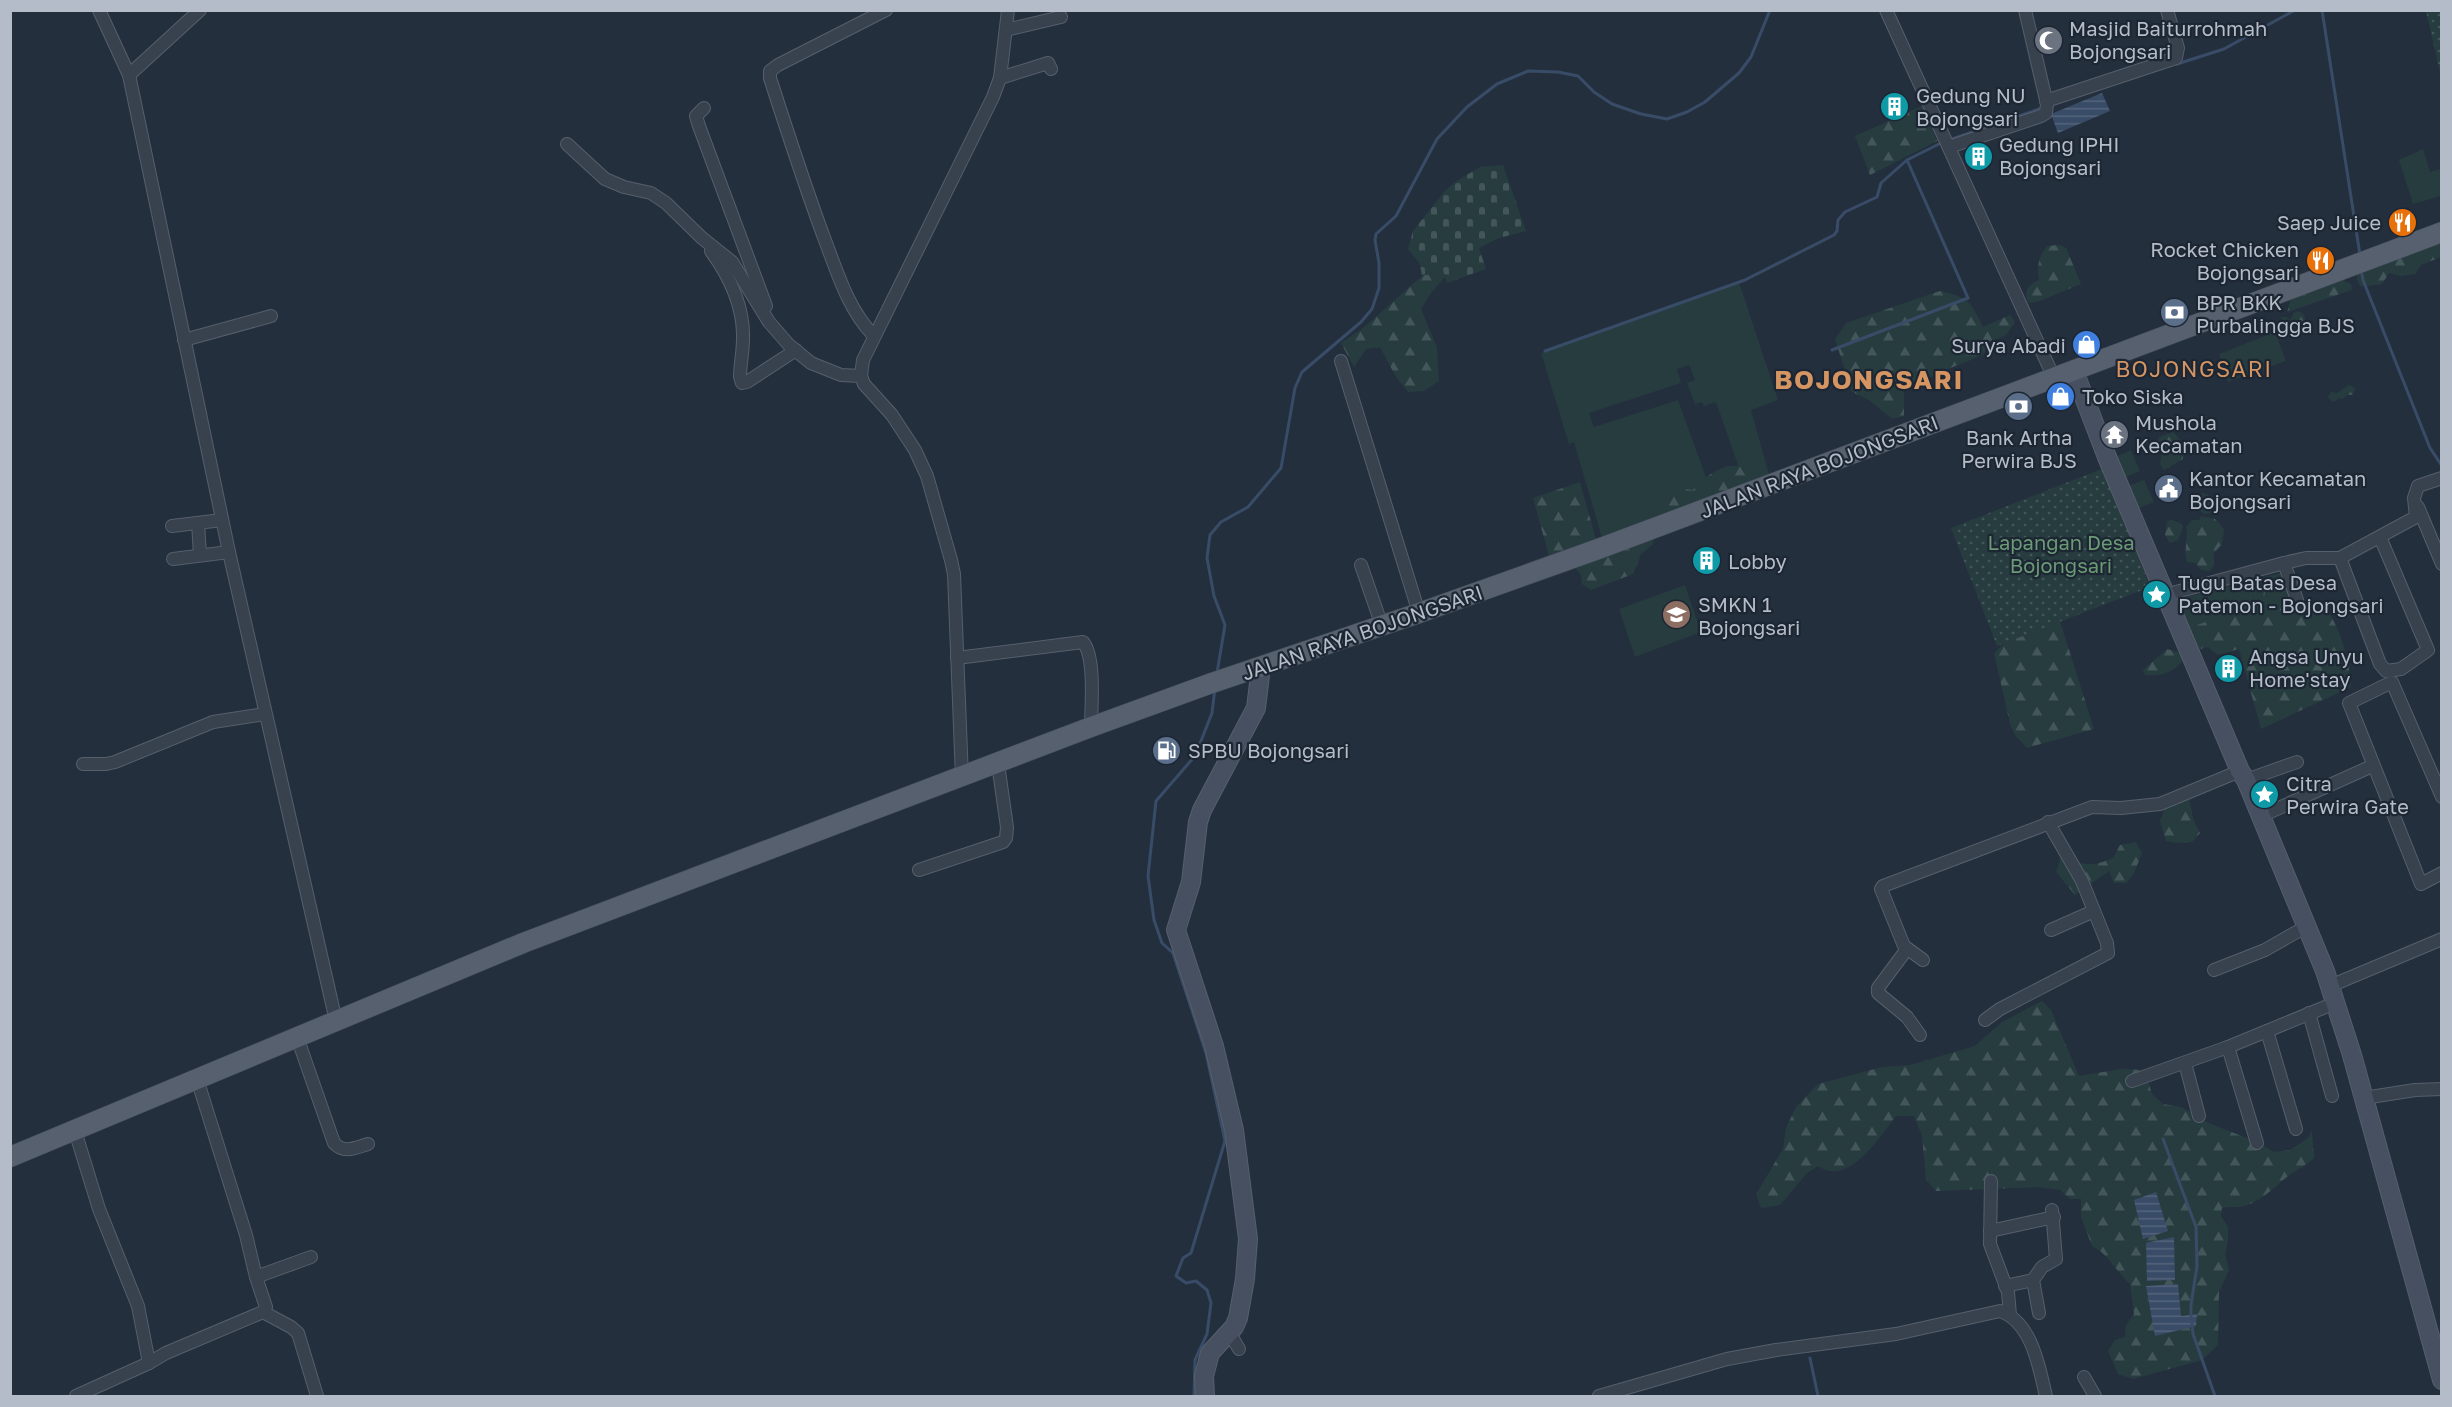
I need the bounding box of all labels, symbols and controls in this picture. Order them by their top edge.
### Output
place label: Masjid Baiturrohmah Bojongsari [2069,16,2267,63]
mosque icon: Masjid Baiturrohmah Bojongsari [2032,24,2064,56]
place label: Gedung NU Bojongsari [1916,83,2026,130]
building icon: Gedung NU Bojongsari [1879,90,1911,122]
place label: Gedung IPHI Bojongsari [1999,132,2120,179]
building icon: Gedung IPHI Bojongsari [1962,140,1994,172]
restaurant icon: Saep Juice [2386,206,2418,238]
place label: Saep Juice [2277,210,2381,234]
place label: Rocket Chicken Bojongsari [2150,237,2299,284]
restaurant icon: Rocket Chicken Bojongsari [2304,244,2336,276]
place label: BPR BKK Purbalingga BJS [2196,290,2355,337]
bank icon: BPR BKK Purbalingga BJS [2159,297,2191,329]
shop icon: Surya Abadi [2071,329,2103,361]
place label: Surya Abadi [1951,333,2066,357]
district label: BOJONGSARI [2115,355,2273,382]
district label: BOJONGSARI [1774,364,1964,395]
shop icon: Toko Siska [2045,380,2077,412]
place label: Toko Siska [2082,384,2184,408]
bank icon: Bank Artha Perwira BJS [2003,391,2035,423]
street label: JALAN RAYA BOJONGSARI [1697,409,1941,523]
place label: Mushola Kecamatan [2135,410,2243,457]
temple icon: Mushola Kecamatan [2098,418,2130,450]
place label: Bank Artha Perwira BJS [1961,425,2077,472]
place label: Kantor Kecamatan Bojongsari [2189,466,2366,513]
public building icon: Kantor Kecamatan Bojongsari [2152,473,2184,505]
park label: Lapangan Desa Bojongsari [1987,530,2135,577]
building icon: Lobby [1691,545,1723,577]
place label: Lobby [1728,549,1787,573]
place label: Tugu Batas Desa Patemon - Bojongsari [2178,570,2384,617]
place icon: Tugu Batas Desa Patemon - Bojongsari [2141,578,2173,610]
street label: JALAN RAYA BOJONGSARI [1239,579,1485,685]
place label: SMKN 1 Bojongsari [1698,592,1800,639]
school or university icon: SMKN 1 Bojongsari [1661,599,1693,631]
place label: Angsa Unyu Home'stay [2249,644,2364,691]
building icon: Angsa Unyu Home'stay [2212,652,2244,684]
fuel station icon: SPBU Bojongsari [1151,734,1183,766]
place label: SPBU Bojongsari [1188,738,1349,762]
place label: Citra Perwira Gate [2286,771,2409,818]
place icon: Citra Perwira Gate [2249,778,2281,810]

